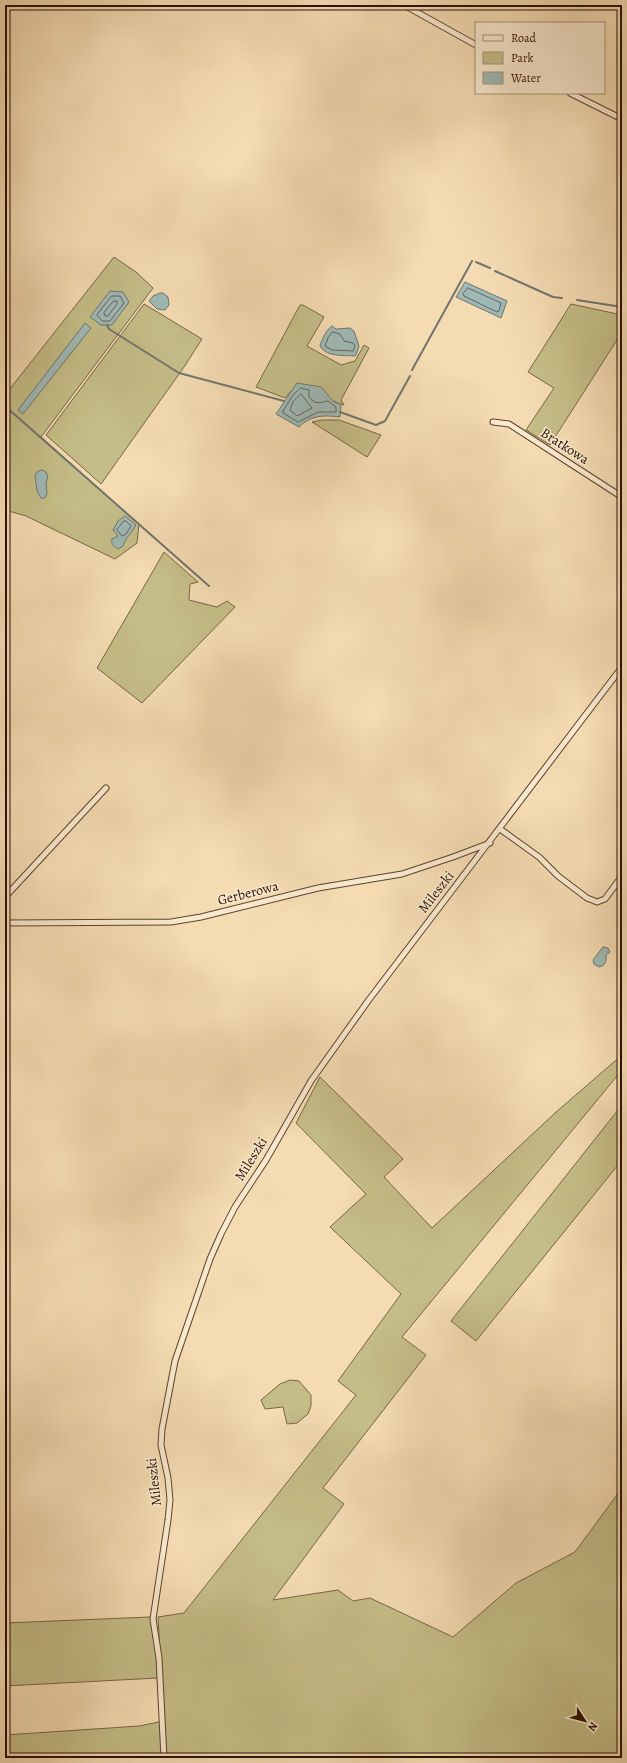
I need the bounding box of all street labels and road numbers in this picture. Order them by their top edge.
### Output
street label: Bratkowa [537,423,593,469]
street label: Mileszki [414,867,458,917]
street label: Gerberowa [216,876,281,910]
street label: Mileszki [230,1133,272,1185]
street label: Mileszki [142,1457,166,1507]

